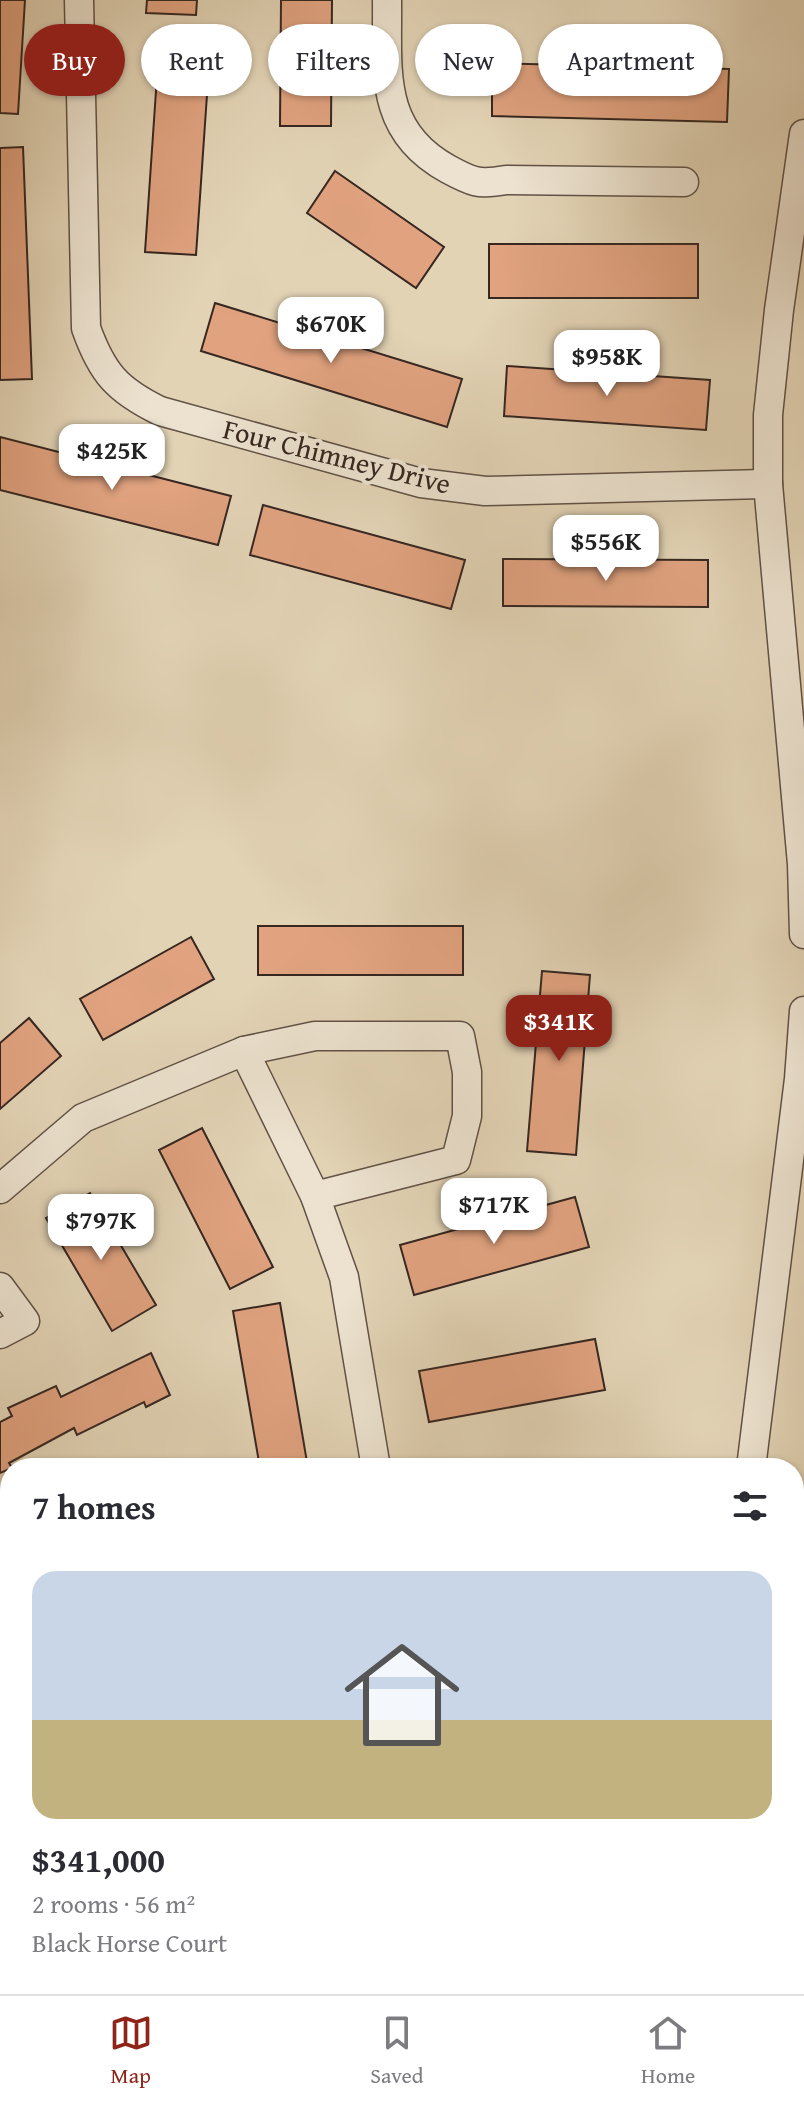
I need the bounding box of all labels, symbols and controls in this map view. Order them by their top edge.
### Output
chip: Buy [24,24,125,96]
chip: Rent [141,24,252,96]
chip: Filters [268,24,399,96]
chip: New [415,24,522,96]
chip: Apartment [538,24,723,96]
pin: $670K [275,297,387,365]
text: $670K [296,303,366,342]
pin: $958K [551,330,663,398]
text: $958K [572,336,642,375]
street label: Four Chimney Drive [219,407,455,504]
pin: $425K [56,424,168,492]
text: $425K [77,430,147,469]
pin: $556K [550,515,662,583]
text: $556K [571,521,641,560]
pin: $341K [503,995,615,1063]
text: $341K [524,1001,594,1040]
pin: $717K [438,1178,550,1246]
text: $717K [459,1184,529,1223]
pin: $797K [45,1194,157,1262]
text: $797K [66,1200,136,1239]
text: 7 homes [32,1482,156,1531]
icon: filters [728,1484,772,1528]
icon: home [330,1623,474,1767]
text: $341,000 [32,1835,165,1884]
text: 2 rooms · 56 m² [32,1884,195,1923]
text: Black Horse Court [32,1923,227,1962]
tab: Map [109,2011,153,2091]
tab: Saved [370,2011,424,2091]
tab: Home [641,2011,695,2091]

